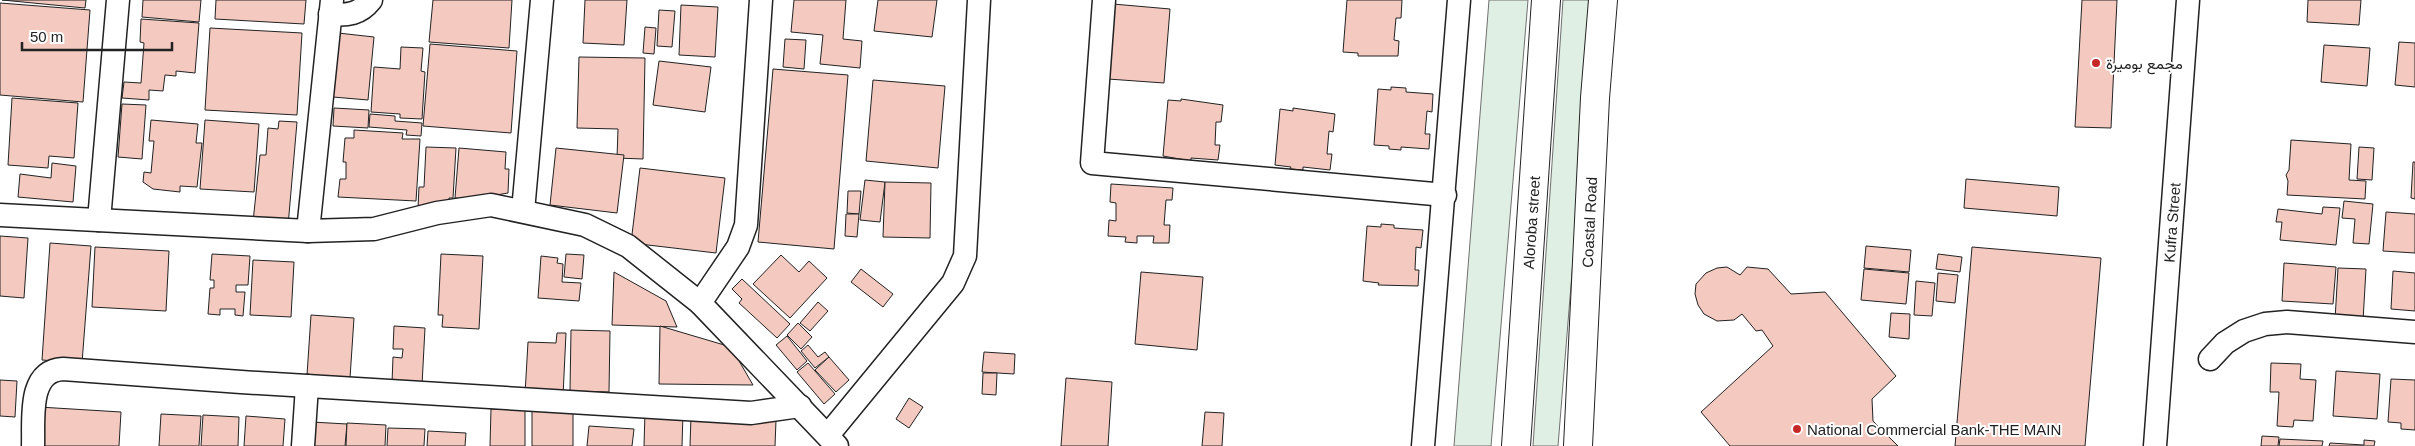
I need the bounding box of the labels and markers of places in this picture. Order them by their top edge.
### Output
place label: مجمع بوميرة [2106,55,2183,75]
marker: مجمع بوميرة [2090,57,2102,69]
place label: National Commercial Bank-THE MAIN [1807,421,2061,438]
marker: National Commercial Bank-THE MAIN [1791,423,1803,435]

